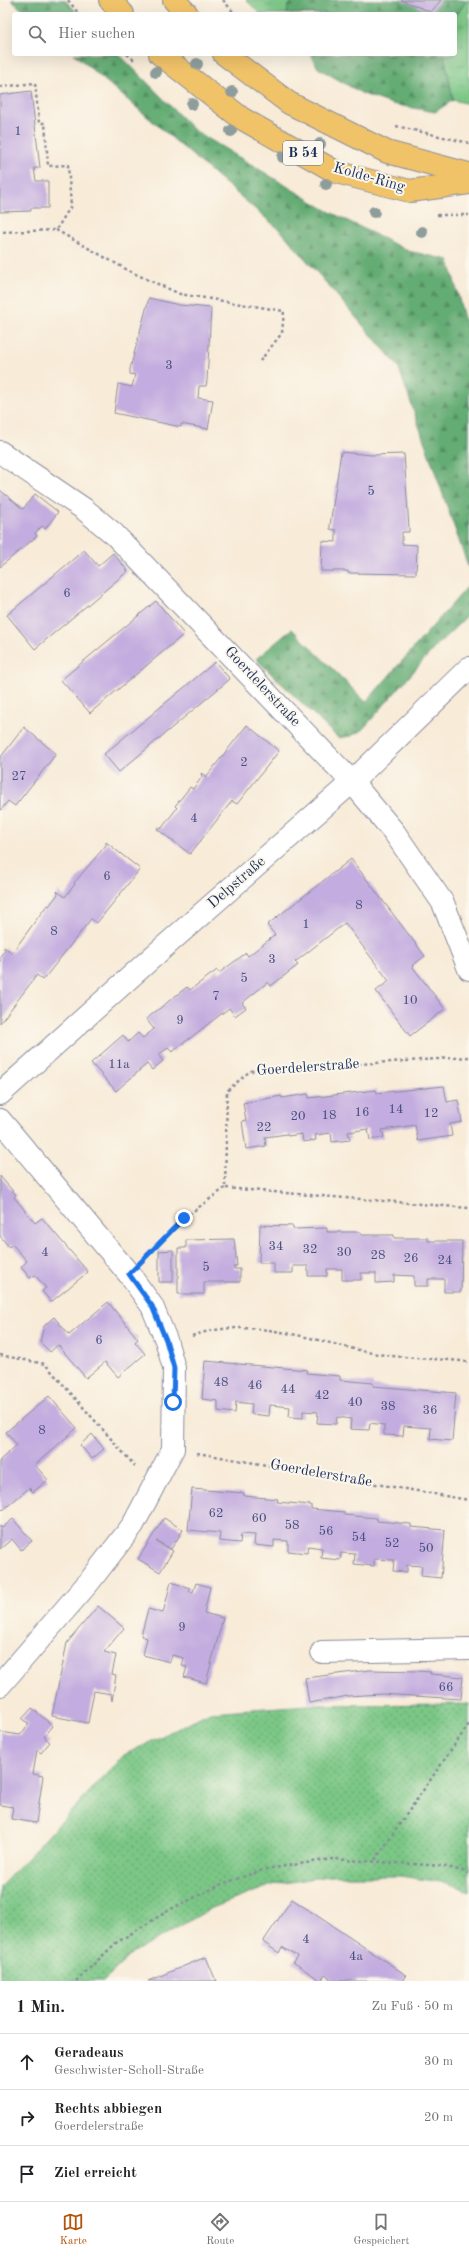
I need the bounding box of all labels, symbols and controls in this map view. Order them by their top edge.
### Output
search box [12,12,457,56]
icon: search [26,23,48,45]
text: Hier suchen [58,27,135,42]
house number: 1 [14,125,22,138]
road number: B 54 [283,141,323,165]
street label: Kolde-Ring [331,161,407,195]
house number: 3 [165,359,173,372]
house number: 5 [367,485,375,498]
house number: 6 [63,587,71,600]
street label: Goerdelerstraße [221,644,303,730]
house number: 2 [240,756,248,769]
house number: 27 [11,770,27,783]
house number: 4 [190,812,198,825]
street label: Delpstraße [205,854,269,912]
house number: 6 [103,870,111,883]
house number: 8 [355,899,363,912]
house number: 1 [302,918,310,931]
house number: 8 [50,925,58,938]
house number: 3 [268,953,276,966]
house number: 5 [240,972,248,985]
house number: 7 [212,990,220,1003]
house number: 10 [402,994,418,1007]
house number: 9 [176,1014,184,1027]
street label: Goerdelerstraße [256,1057,360,1079]
house number: 11a [108,1058,130,1071]
house number: 14 [388,1103,404,1116]
house number: 16 [354,1106,370,1119]
house number: 12 [423,1107,439,1120]
house number: 18 [321,1109,337,1122]
house number: 20 [290,1110,306,1123]
house number: 22 [256,1121,272,1134]
route end [175,1209,193,1227]
house number: 34 [268,1240,284,1253]
house number: 32 [302,1243,318,1256]
house number: 4 [41,1246,49,1259]
house number: 30 [336,1246,352,1259]
house number: 28 [370,1249,386,1262]
house number: 26 [403,1252,419,1265]
house number: 24 [437,1254,453,1267]
house number: 5 [202,1261,210,1274]
house number: 6 [95,1334,103,1347]
house number: 48 [213,1376,229,1389]
house number: 46 [247,1379,263,1392]
house number: 44 [280,1383,296,1396]
house number: 42 [314,1389,330,1402]
route start [164,1393,182,1411]
house number: 40 [347,1396,363,1409]
house number: 38 [380,1400,396,1413]
house number: 36 [422,1404,438,1417]
house number: 8 [38,1424,46,1437]
street label: Goerdelerstraße [269,1458,373,1490]
house number: 62 [208,1507,224,1520]
house number: 60 [251,1512,267,1525]
house number: 58 [284,1519,300,1532]
house number: 56 [318,1525,334,1538]
house number: 54 [351,1531,367,1544]
house number: 52 [384,1537,400,1550]
house number: 50 [418,1542,434,1555]
house number: 9 [178,1621,186,1634]
house number: 66 [438,1681,454,1694]
house number: 4 [302,1933,310,1946]
house number: 4a [349,1950,364,1963]
text: 1 Min. [16,1999,65,2016]
text: Zu Fuß · 50 m [371,2000,453,2013]
text: Geradeaus [54,2046,123,2061]
icon: ahead [16,2051,38,2073]
text: 30 m [424,2055,453,2068]
text: Geschwister-Scholl-Straße [54,2064,204,2077]
text: Rechts abbiegen [54,2102,162,2117]
icon: right [16,2107,38,2129]
text: 20 m [424,2111,453,2124]
text: Goerdelerstraße [54,2120,143,2133]
icon: arrive [16,2163,38,2185]
text: Ziel erreicht [54,2166,137,2181]
tab: Karte [60,2211,87,2249]
tab: Route [206,2211,234,2249]
tab: Gespeichert [354,2211,409,2249]

